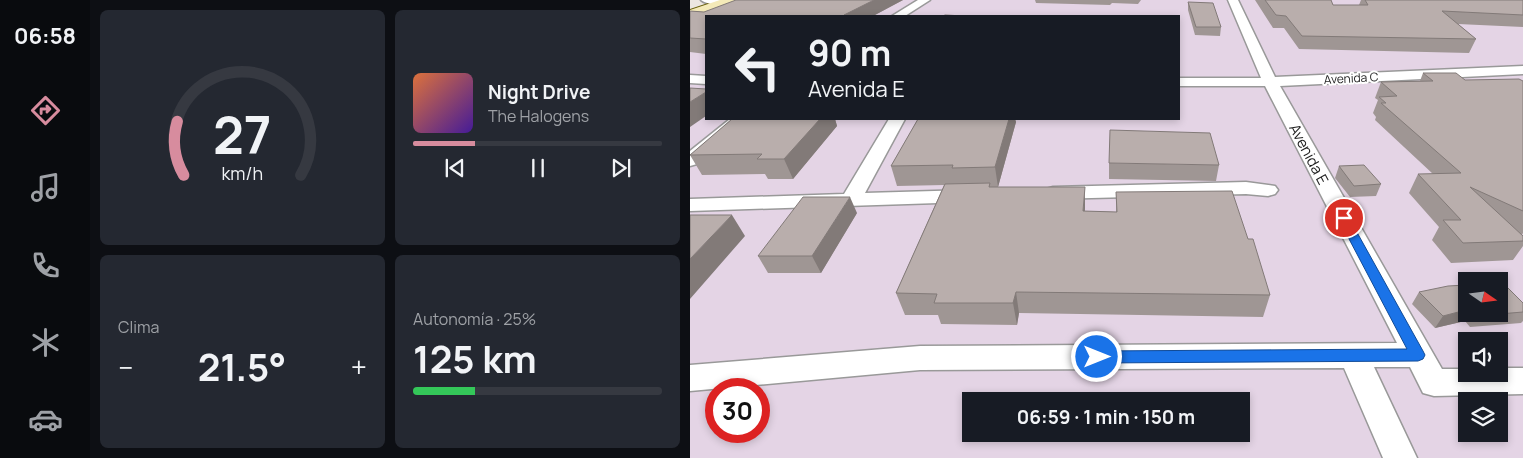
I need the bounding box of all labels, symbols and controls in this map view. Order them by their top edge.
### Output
text: 06:58 [14,21,76,51]
text: 90 m [808,29,891,77]
icon: left [725,35,790,100]
street label: Avenida C [1323,68,1379,88]
text: Avenida E [808,74,905,104]
text: Night Drive [488,79,590,105]
icon: directions [28,93,63,128]
text: 27 [213,99,272,170]
text: The Halogens [488,105,589,127]
street label: Avenida E [1284,120,1334,188]
icon: previous [441,154,469,182]
icon: pause [524,154,552,182]
icon: next [607,154,635,182]
text: km/h [222,161,263,185]
icon: music [28,170,63,205]
pin [1323,197,1365,239]
icon: arrive [1330,204,1358,232]
icon: phone [28,248,63,283]
north arrow [1458,272,1508,322]
map controls [1458,272,1508,442]
text: Autonomía · 25% [413,308,536,330]
text: Clima [118,316,159,338]
icon: climate [28,325,63,360]
position arrow [1070,330,1122,382]
text: 125 km [413,332,537,384]
button: sound [1458,332,1508,382]
text: 21.5° [198,340,286,392]
text: − [118,348,133,386]
text: + [351,348,367,386]
speed limit sign: 30 [705,378,770,443]
button: layers [1458,392,1508,442]
icon: car [28,402,63,437]
text: 06:59 · 1 min · 150 m [1017,404,1195,430]

